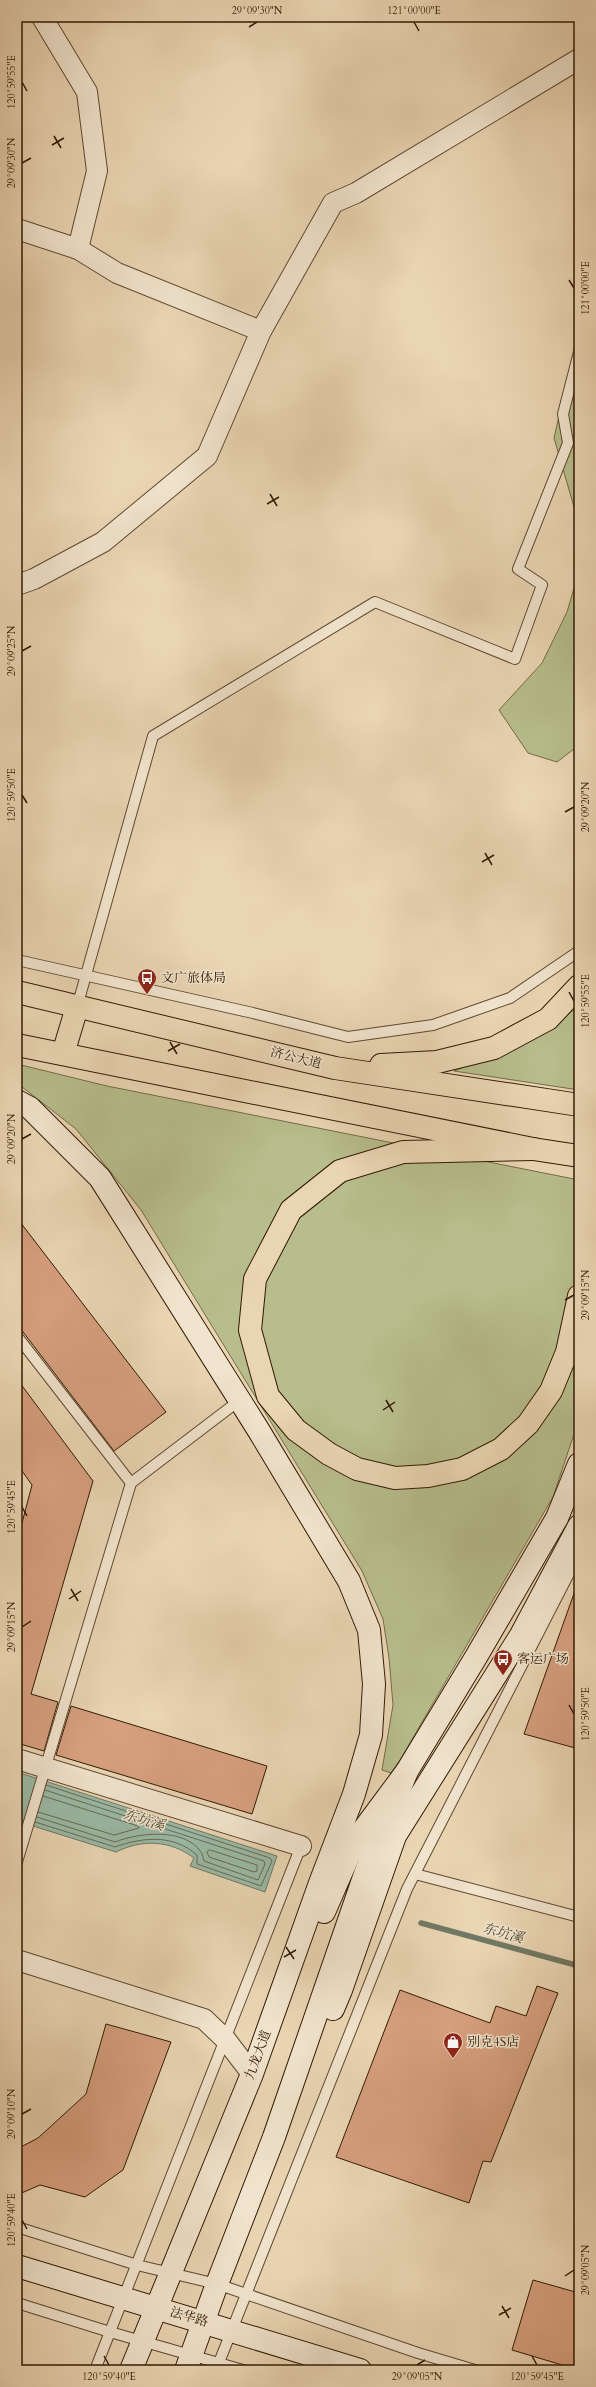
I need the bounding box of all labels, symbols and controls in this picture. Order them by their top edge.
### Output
text: 29°09'30"N [232,4,283,18]
text: 121°00'00"E [387,4,441,18]
text: 120°59'55"E [5,55,19,109]
text: 29°09'30"N [5,137,19,188]
text: 121°00'00"E [579,261,593,315]
text: 29°09'25"N [5,625,19,676]
text: 120°59'50"E [5,768,19,822]
text: 29°09'20"N [579,781,593,832]
bus stop icon: 文广旅体局 [136,967,158,995]
place label: 文广旅体局 [161,969,226,987]
text: 120°59'55"E [579,974,593,1028]
street label: 济公大道 [269,1043,323,1073]
text: 29°09'20"N [5,1113,19,1164]
text: 29°09'15"N [579,1269,593,1320]
text: 120°59'45"E [5,1480,19,1534]
text: 29°09'15"N [5,1601,19,1652]
bus stop icon: 客运广场 [492,1648,514,1676]
place label: 客运广场 [517,1650,569,1668]
text: 120°59'50"E [579,1687,593,1741]
water label: 东坑溪 [121,1805,169,1836]
water label: 东坑溪 [480,1918,528,1948]
street label: 九龙大道 [241,2027,275,2083]
shop icon: 别克4S店 [442,2031,464,2059]
place label: 别克4S店 [467,2033,519,2051]
text: 29°09'10"N [5,2088,19,2139]
text: 120°59'40"E [5,2193,19,2247]
text: 29°09'05"N [579,2244,593,2295]
street label: 法华路 [168,2303,210,2331]
text: 120°59'40"E [82,2370,136,2384]
text: 29°09'05"N [392,2370,443,2384]
text: 120°59'45"E [510,2370,564,2384]

